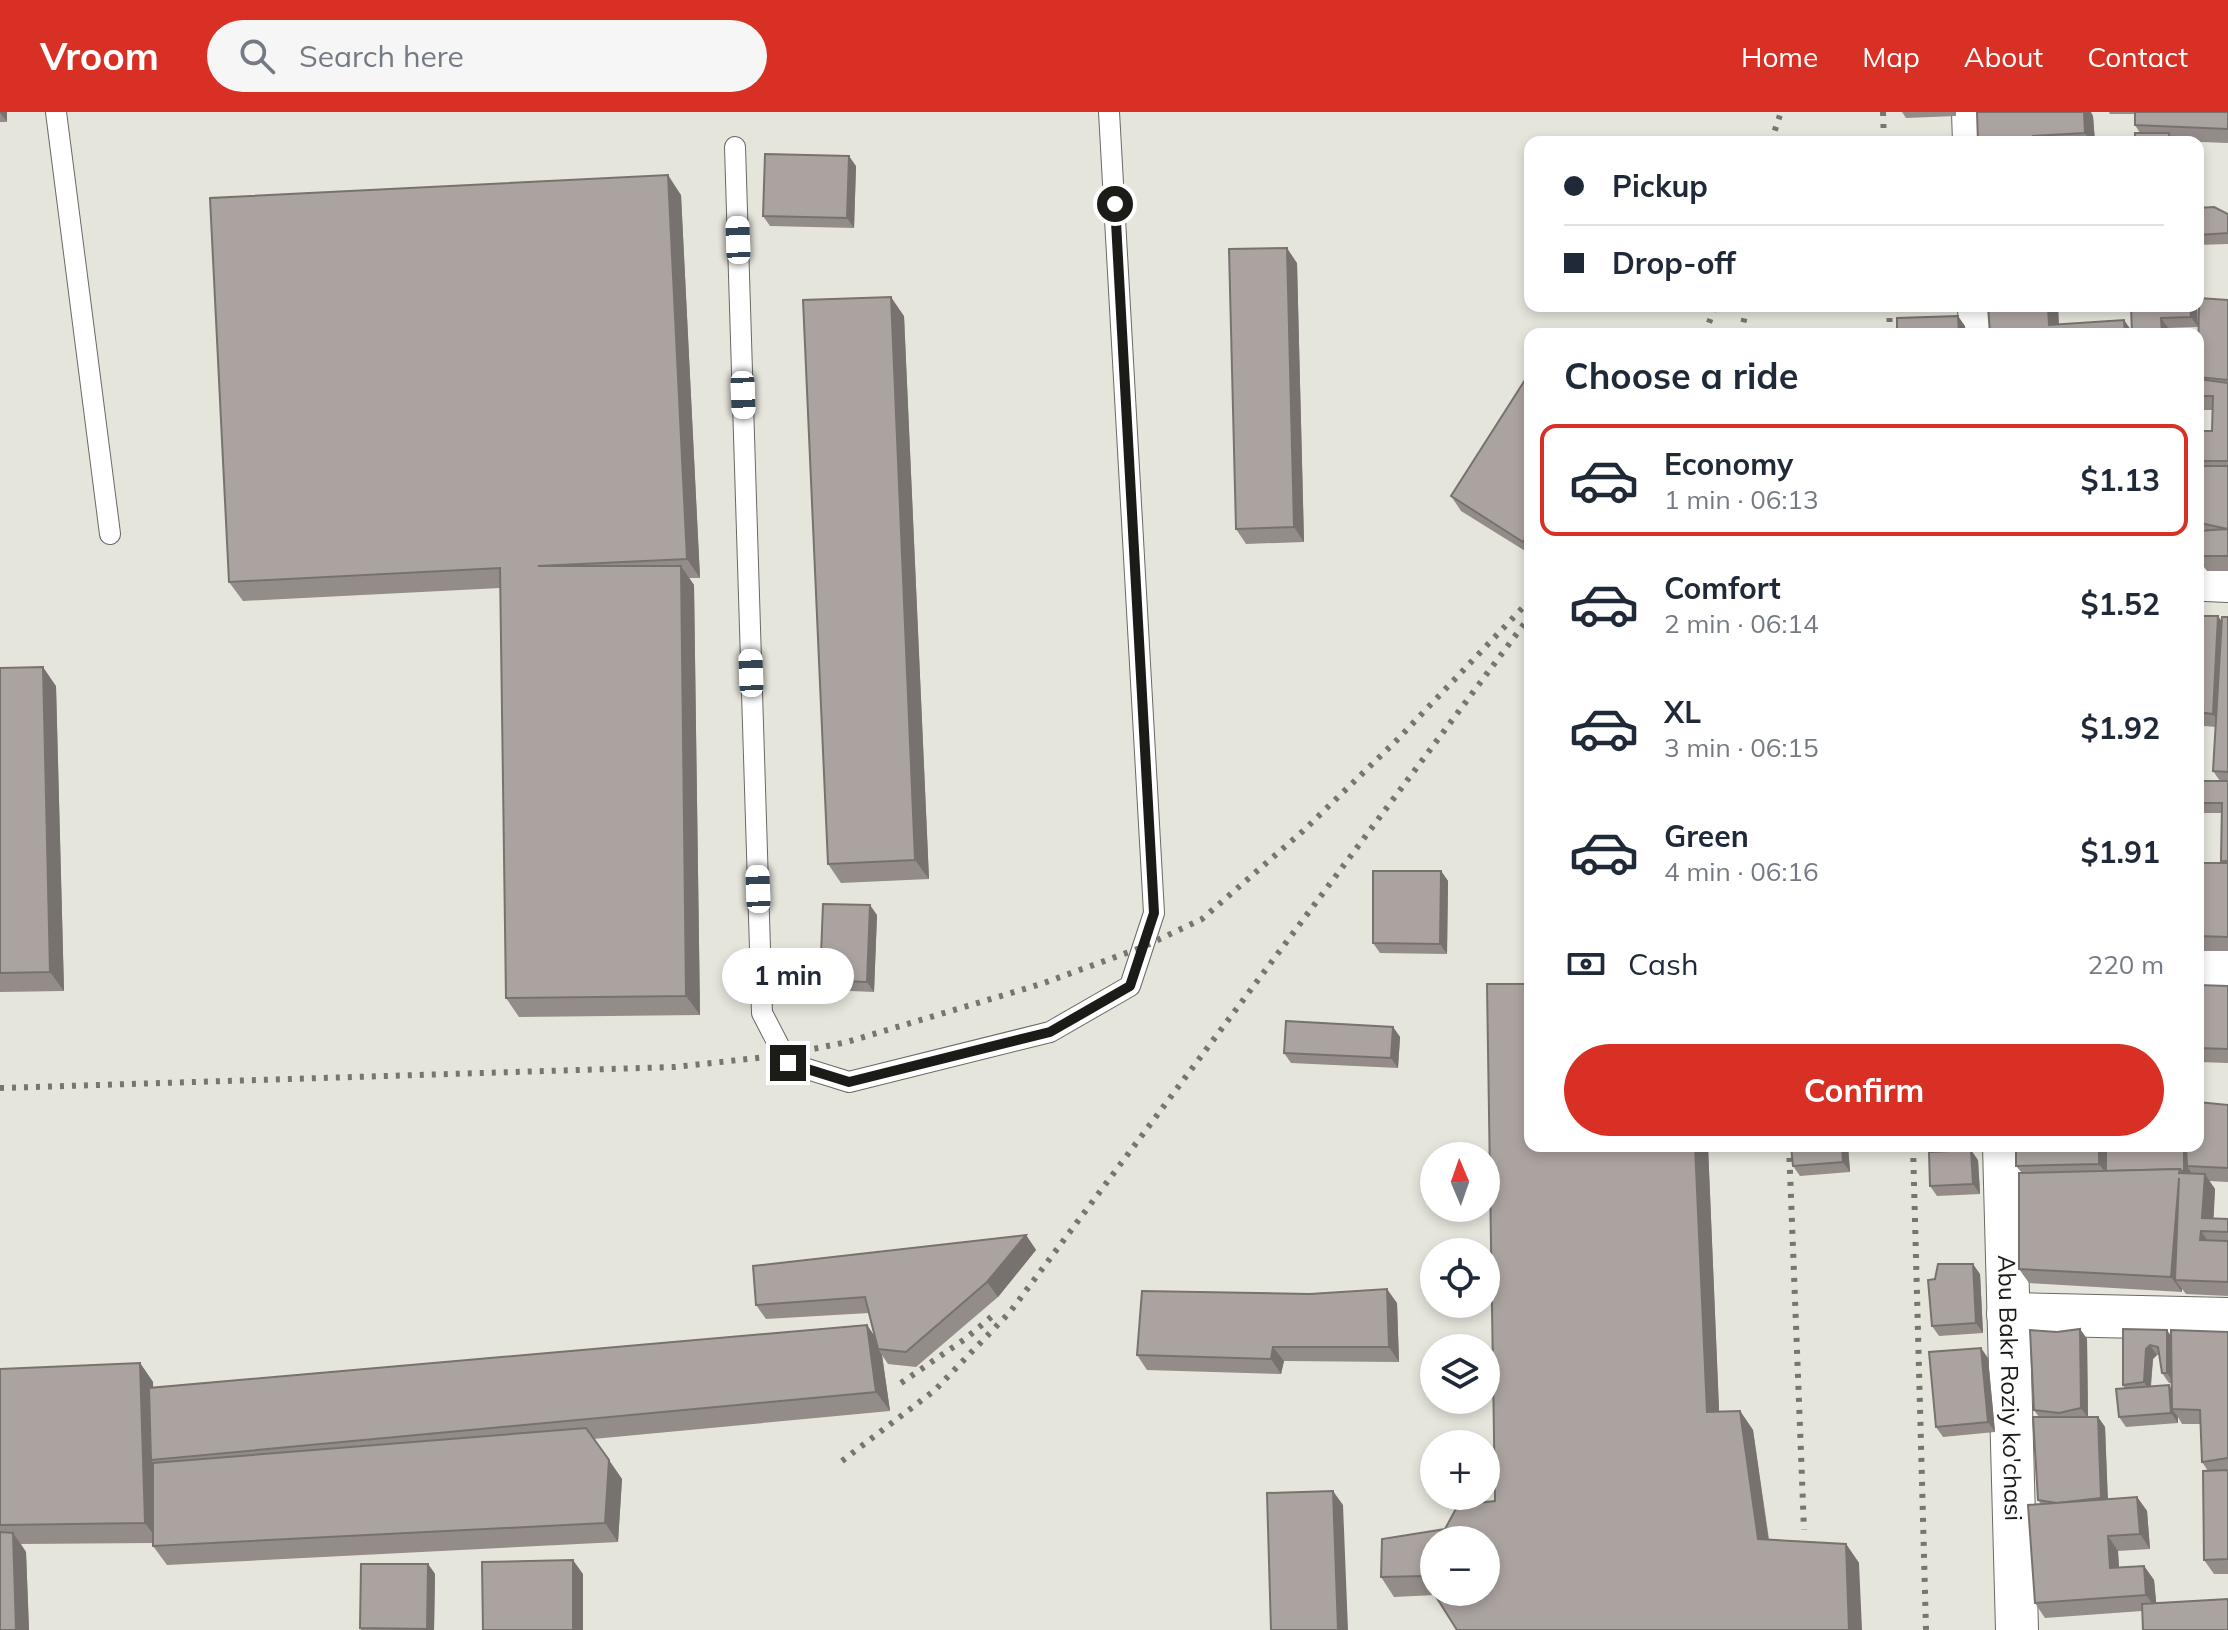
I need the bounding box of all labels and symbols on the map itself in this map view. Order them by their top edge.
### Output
route start [1097,186,1133,222]
car [725,216,751,264]
car [730,371,756,419]
car [738,649,764,697]
car [745,865,771,913]
callout: 1 min [722,947,854,1003]
route end [770,1045,806,1081]
north arrow [1420,1142,1500,1222]
street label: Abu Bakr Roziy ko'chasi [1992,1254,2029,1522]

